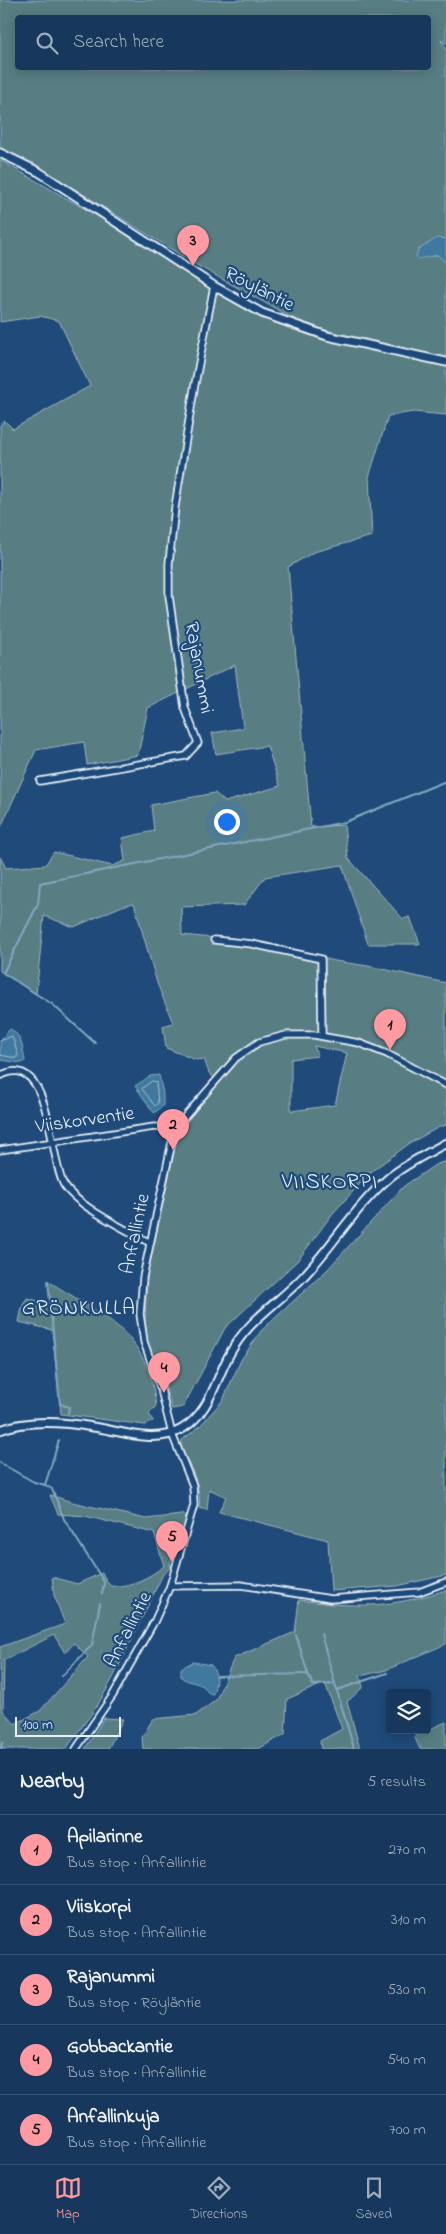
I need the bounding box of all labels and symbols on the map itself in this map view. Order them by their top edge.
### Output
pin: 3 [177,225,209,266]
street label: Röyläntie [219,260,299,320]
street label: Rajanummi [176,620,220,716]
your location [214,809,240,835]
pin: 1 [374,1009,406,1050]
street label: Viiskorventie [33,1100,136,1142]
pin: 2 [157,1109,189,1150]
district label: VIISKORPI [281,1167,378,1199]
street label: Anfallintie [113,1191,159,1277]
district label: GRÖNKULLA [22,1294,136,1324]
pin: 4 [148,1352,180,1393]
pin: 5 [156,1521,188,1562]
street label: Anfallintie [98,1587,160,1673]
scale bar [15,1714,121,1737]

